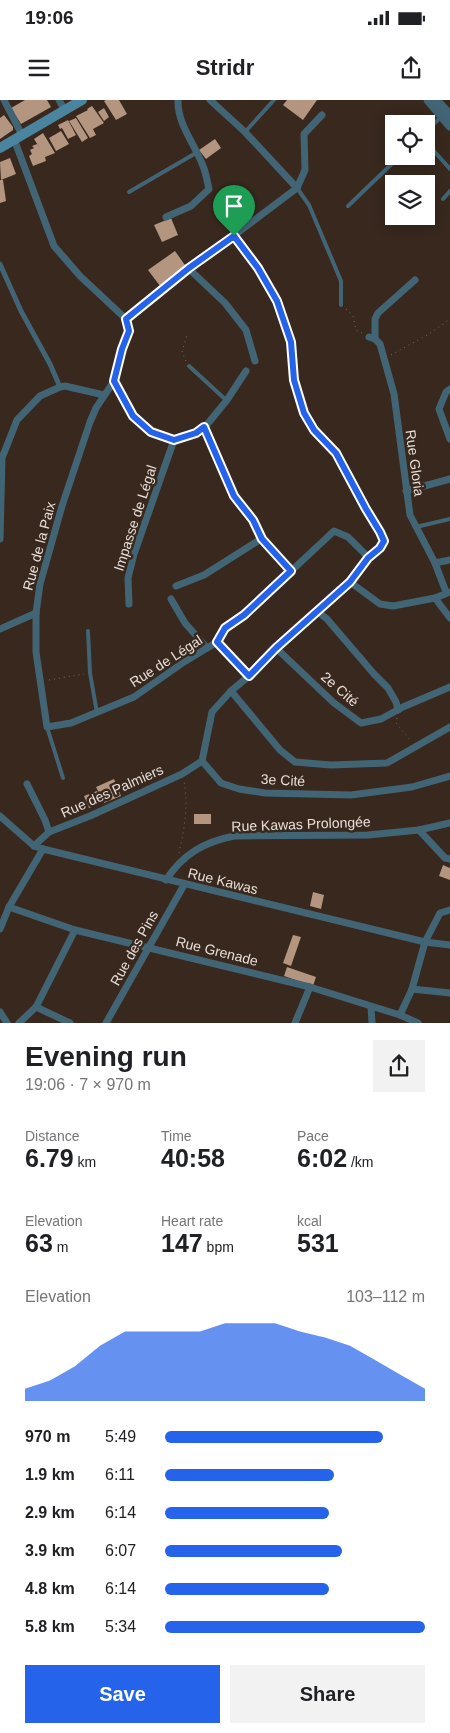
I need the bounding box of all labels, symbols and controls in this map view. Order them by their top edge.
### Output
text: 19:06 [25,7,74,28]
icon: menu [25,54,53,82]
icon: share [397,54,425,82]
text: Stridr [196,55,254,80]
map controls [385,115,435,225]
button: locate [385,115,435,165]
button: layers [385,175,435,225]
pin [213,185,255,236]
icon: arrive [220,192,248,220]
street label: Rue Gloria [402,429,428,497]
street label: Impasse de Légal [110,463,160,573]
street label: Rue de la Paix [19,500,59,592]
street label: Rue de Légal [127,632,205,690]
street label: 2e Cité [318,668,362,710]
street label: Rue des Palmiers [58,761,166,821]
street label: 3e Cité [260,771,306,789]
street label: Rue Kawas Prolongée [231,814,371,834]
street label: Rue Kawas [186,865,260,897]
street label: Rue des Pins [107,908,161,988]
street label: Rue Grenade [174,933,260,969]
button: share [373,1040,425,1092]
text: Evening run [25,1041,187,1072]
text: 19:06 · 7 × 970 m [25,1076,151,1093]
text: Distance [25,1128,79,1144]
text: Time [161,1128,192,1144]
text: Pace [297,1128,329,1144]
text: 6.79 [25,1144,74,1172]
text: 40:58 [161,1144,225,1172]
text: 6:02 [297,1144,347,1172]
text: km [74,1154,96,1170]
text: /km [347,1154,374,1170]
text: Elevation [25,1213,83,1229]
text: Heart rate [161,1213,223,1229]
text: kcal [297,1213,322,1229]
text: 63 [25,1229,53,1257]
text: 147 [161,1229,203,1257]
text: 531 [297,1229,339,1257]
text: m [53,1239,68,1255]
text: bpm [203,1239,234,1255]
text: Elevation [25,1288,91,1305]
text: 103–112 m [346,1288,425,1305]
text: 970 m [25,1428,70,1445]
text: 5:49 [105,1428,136,1445]
text: 1.9 km [25,1466,75,1483]
text: 6:11 [105,1466,135,1483]
text: 2.9 km [25,1504,75,1521]
text: 6:14 [105,1504,136,1521]
text: 3.9 km [25,1542,75,1559]
text: 6:07 [105,1542,136,1559]
text: 4.8 km [25,1580,75,1597]
text: 6:14 [105,1580,136,1597]
text: 5.8 km [25,1618,75,1635]
text: 5:34 [105,1618,136,1635]
button: Save [25,1665,220,1723]
button: Share [230,1665,425,1723]

